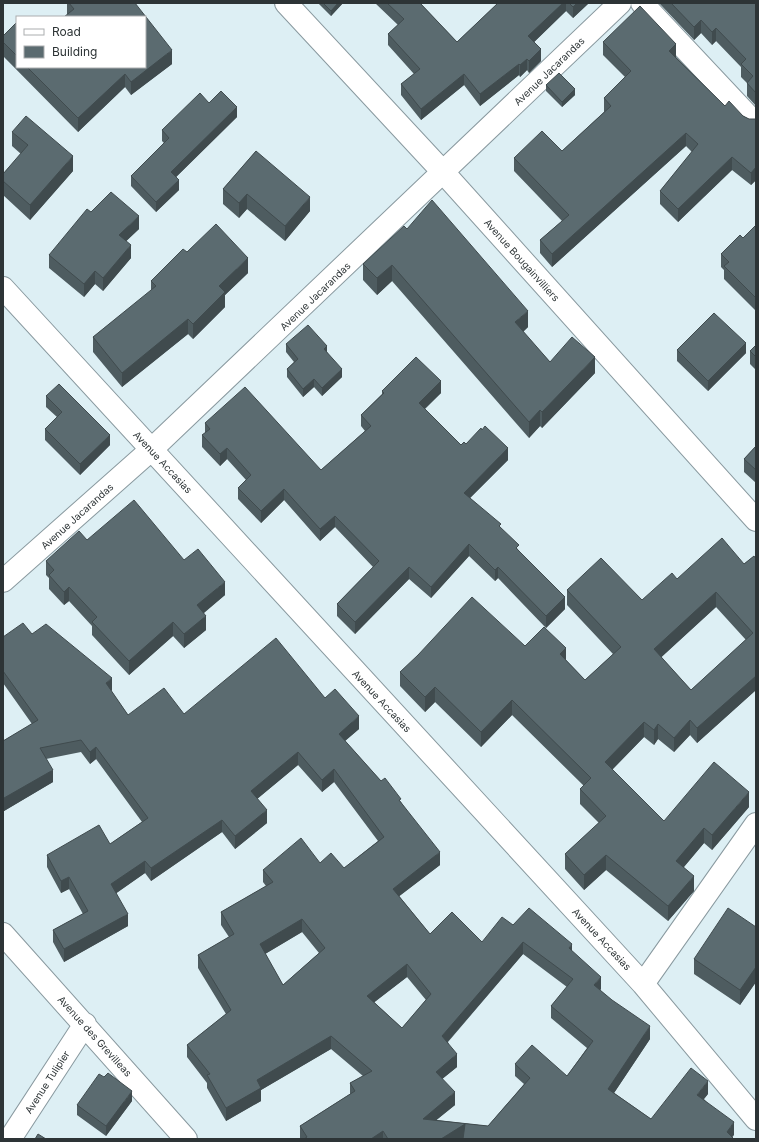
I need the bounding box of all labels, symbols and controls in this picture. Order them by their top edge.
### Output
legend [16,16,146,68]
text: Road [52,24,81,39]
street label: Avenue Jacarandas [511,34,587,108]
text: Building [52,44,97,59]
street label: Avenue Bougainvilliers [482,216,562,304]
street label: Avenue Jacarandas [277,259,353,333]
street label: Avenue Accasias [131,428,195,496]
street label: Avenue Jacarandas [38,480,116,552]
street label: Avenue Accasias [350,667,414,735]
street label: Avenue Accasias [570,905,634,973]
street label: Avenue des Grevilleas [56,993,134,1079]
street label: Avenue Tulipier [22,1048,72,1116]

